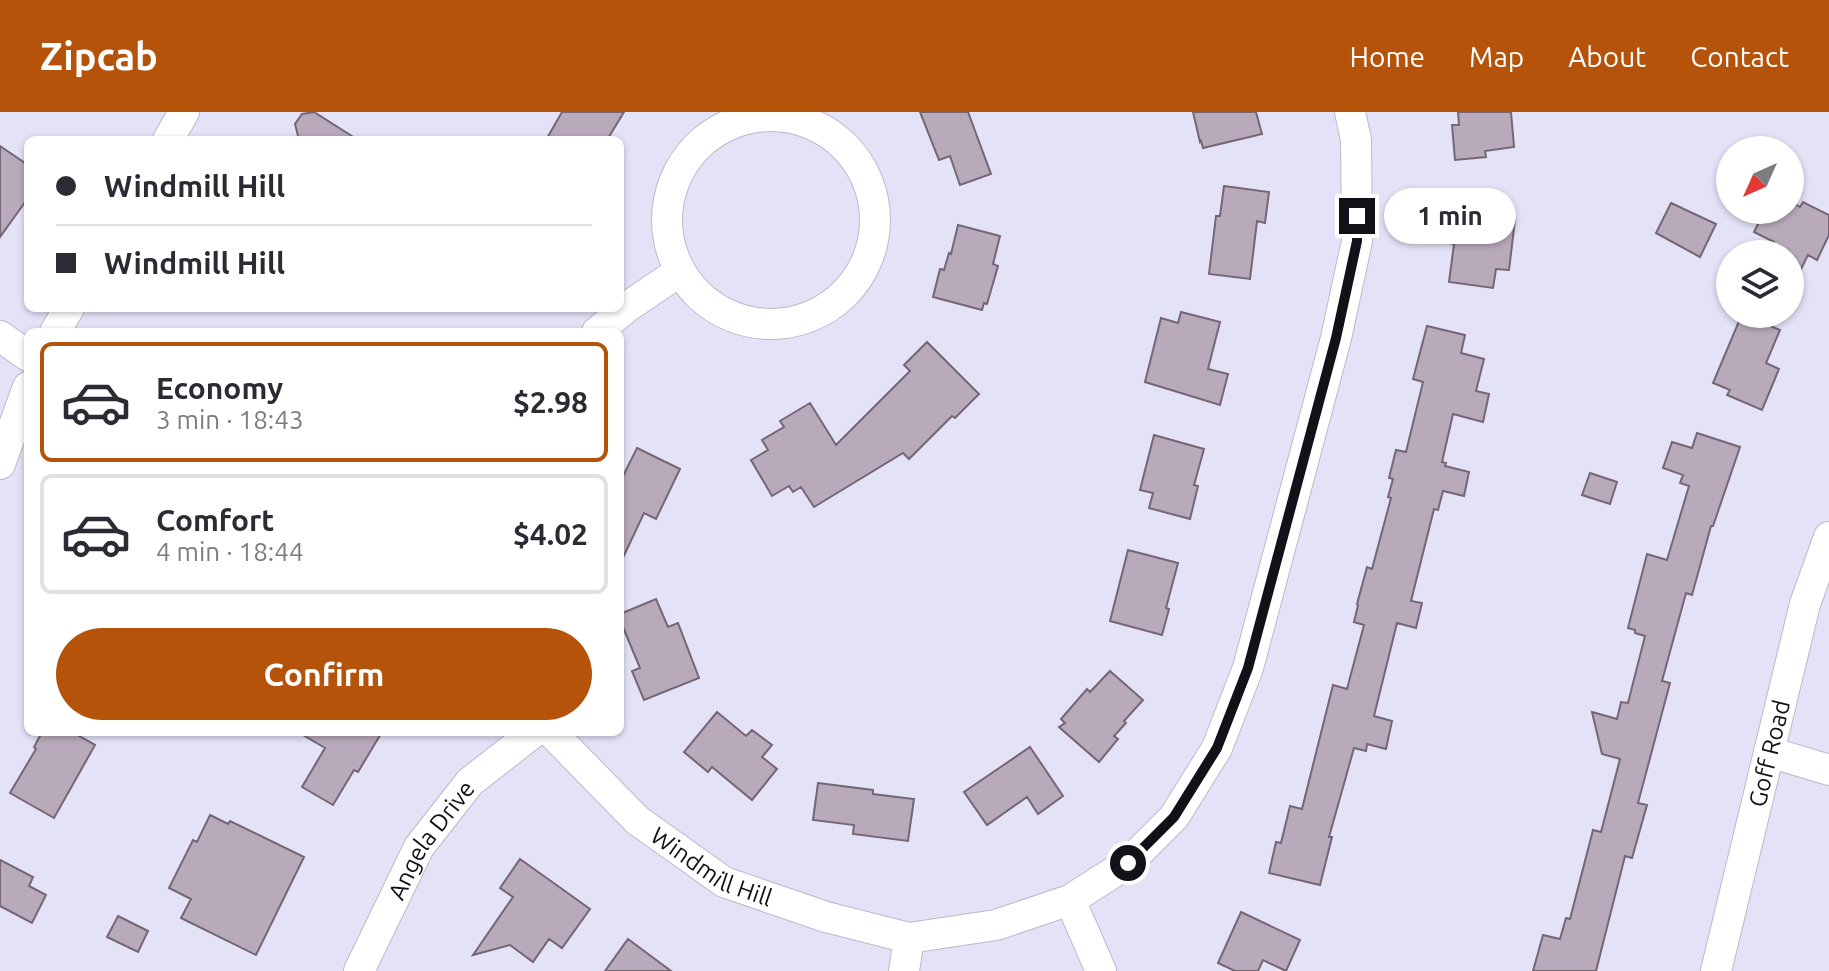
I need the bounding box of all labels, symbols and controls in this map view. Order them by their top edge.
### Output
text: Zipcab [40,35,158,77]
text: Home [1350,41,1425,72]
text: Map [1469,41,1524,72]
text: About [1568,41,1646,72]
text: Contact [1690,41,1789,72]
north arrow [1716,136,1804,224]
map controls [1716,136,1804,328]
text: Windmill Hill [104,169,285,203]
callout: 1 min [1385,188,1517,244]
route end [1339,198,1375,234]
text: 1 min [1417,201,1483,230]
button: layers [1716,240,1804,328]
text: Windmill Hill [104,246,285,280]
icon: car [60,366,132,438]
text: Economy [156,371,283,405]
text: $2.98 [513,385,588,419]
text: 3 min · 18:43 [156,405,304,434]
icon: car [60,498,132,570]
text: Comfort [156,503,274,537]
text: $4.02 [513,517,588,551]
text: 4 min · 18:44 [156,537,304,566]
button: Confirm [56,628,592,720]
street label: Goff Road [1743,697,1795,810]
street label: Angela Drive [382,775,480,904]
street label: Windmill Hill [646,821,776,911]
route start [1110,845,1146,881]

